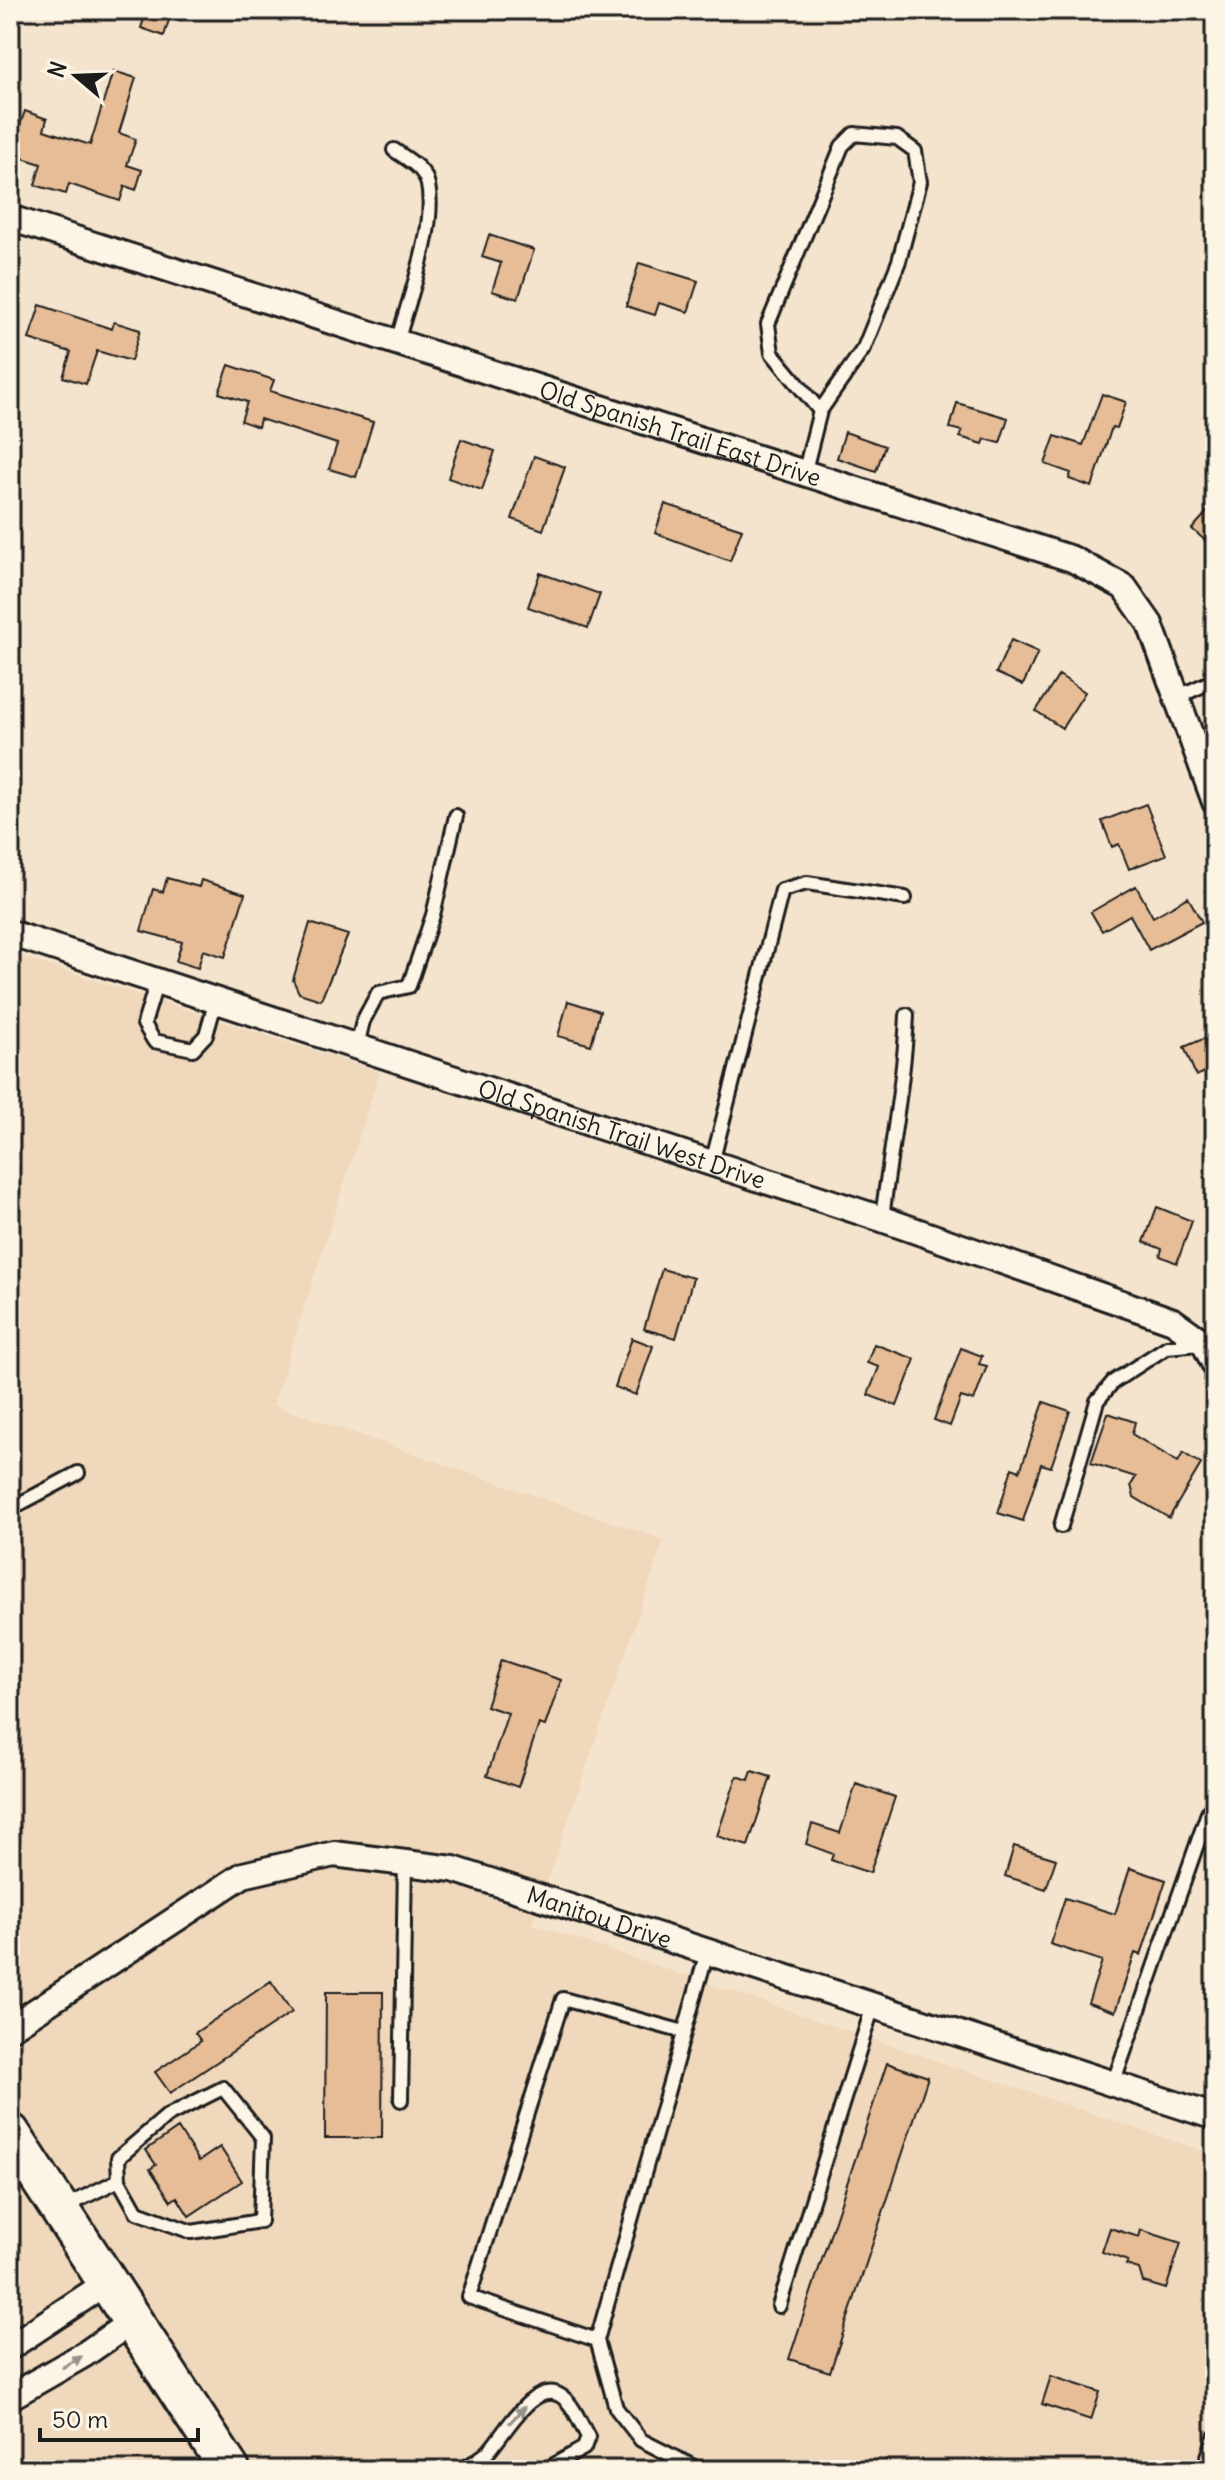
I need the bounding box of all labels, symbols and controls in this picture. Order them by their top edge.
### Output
north arrow [36,36,116,116]
text: N [41,58,73,81]
street label: Old Spanish Trail East Drive [536,374,825,492]
street label: Old Spanish Trail West Drive [475,1073,769,1195]
street label: Manitou Drive [523,1879,676,1954]
one-way arrow [61,2355,83,2369]
scale bar [40,2392,198,2442]
text: 50 m [52,2404,108,2434]
one-way arrow [507,2406,526,2425]

